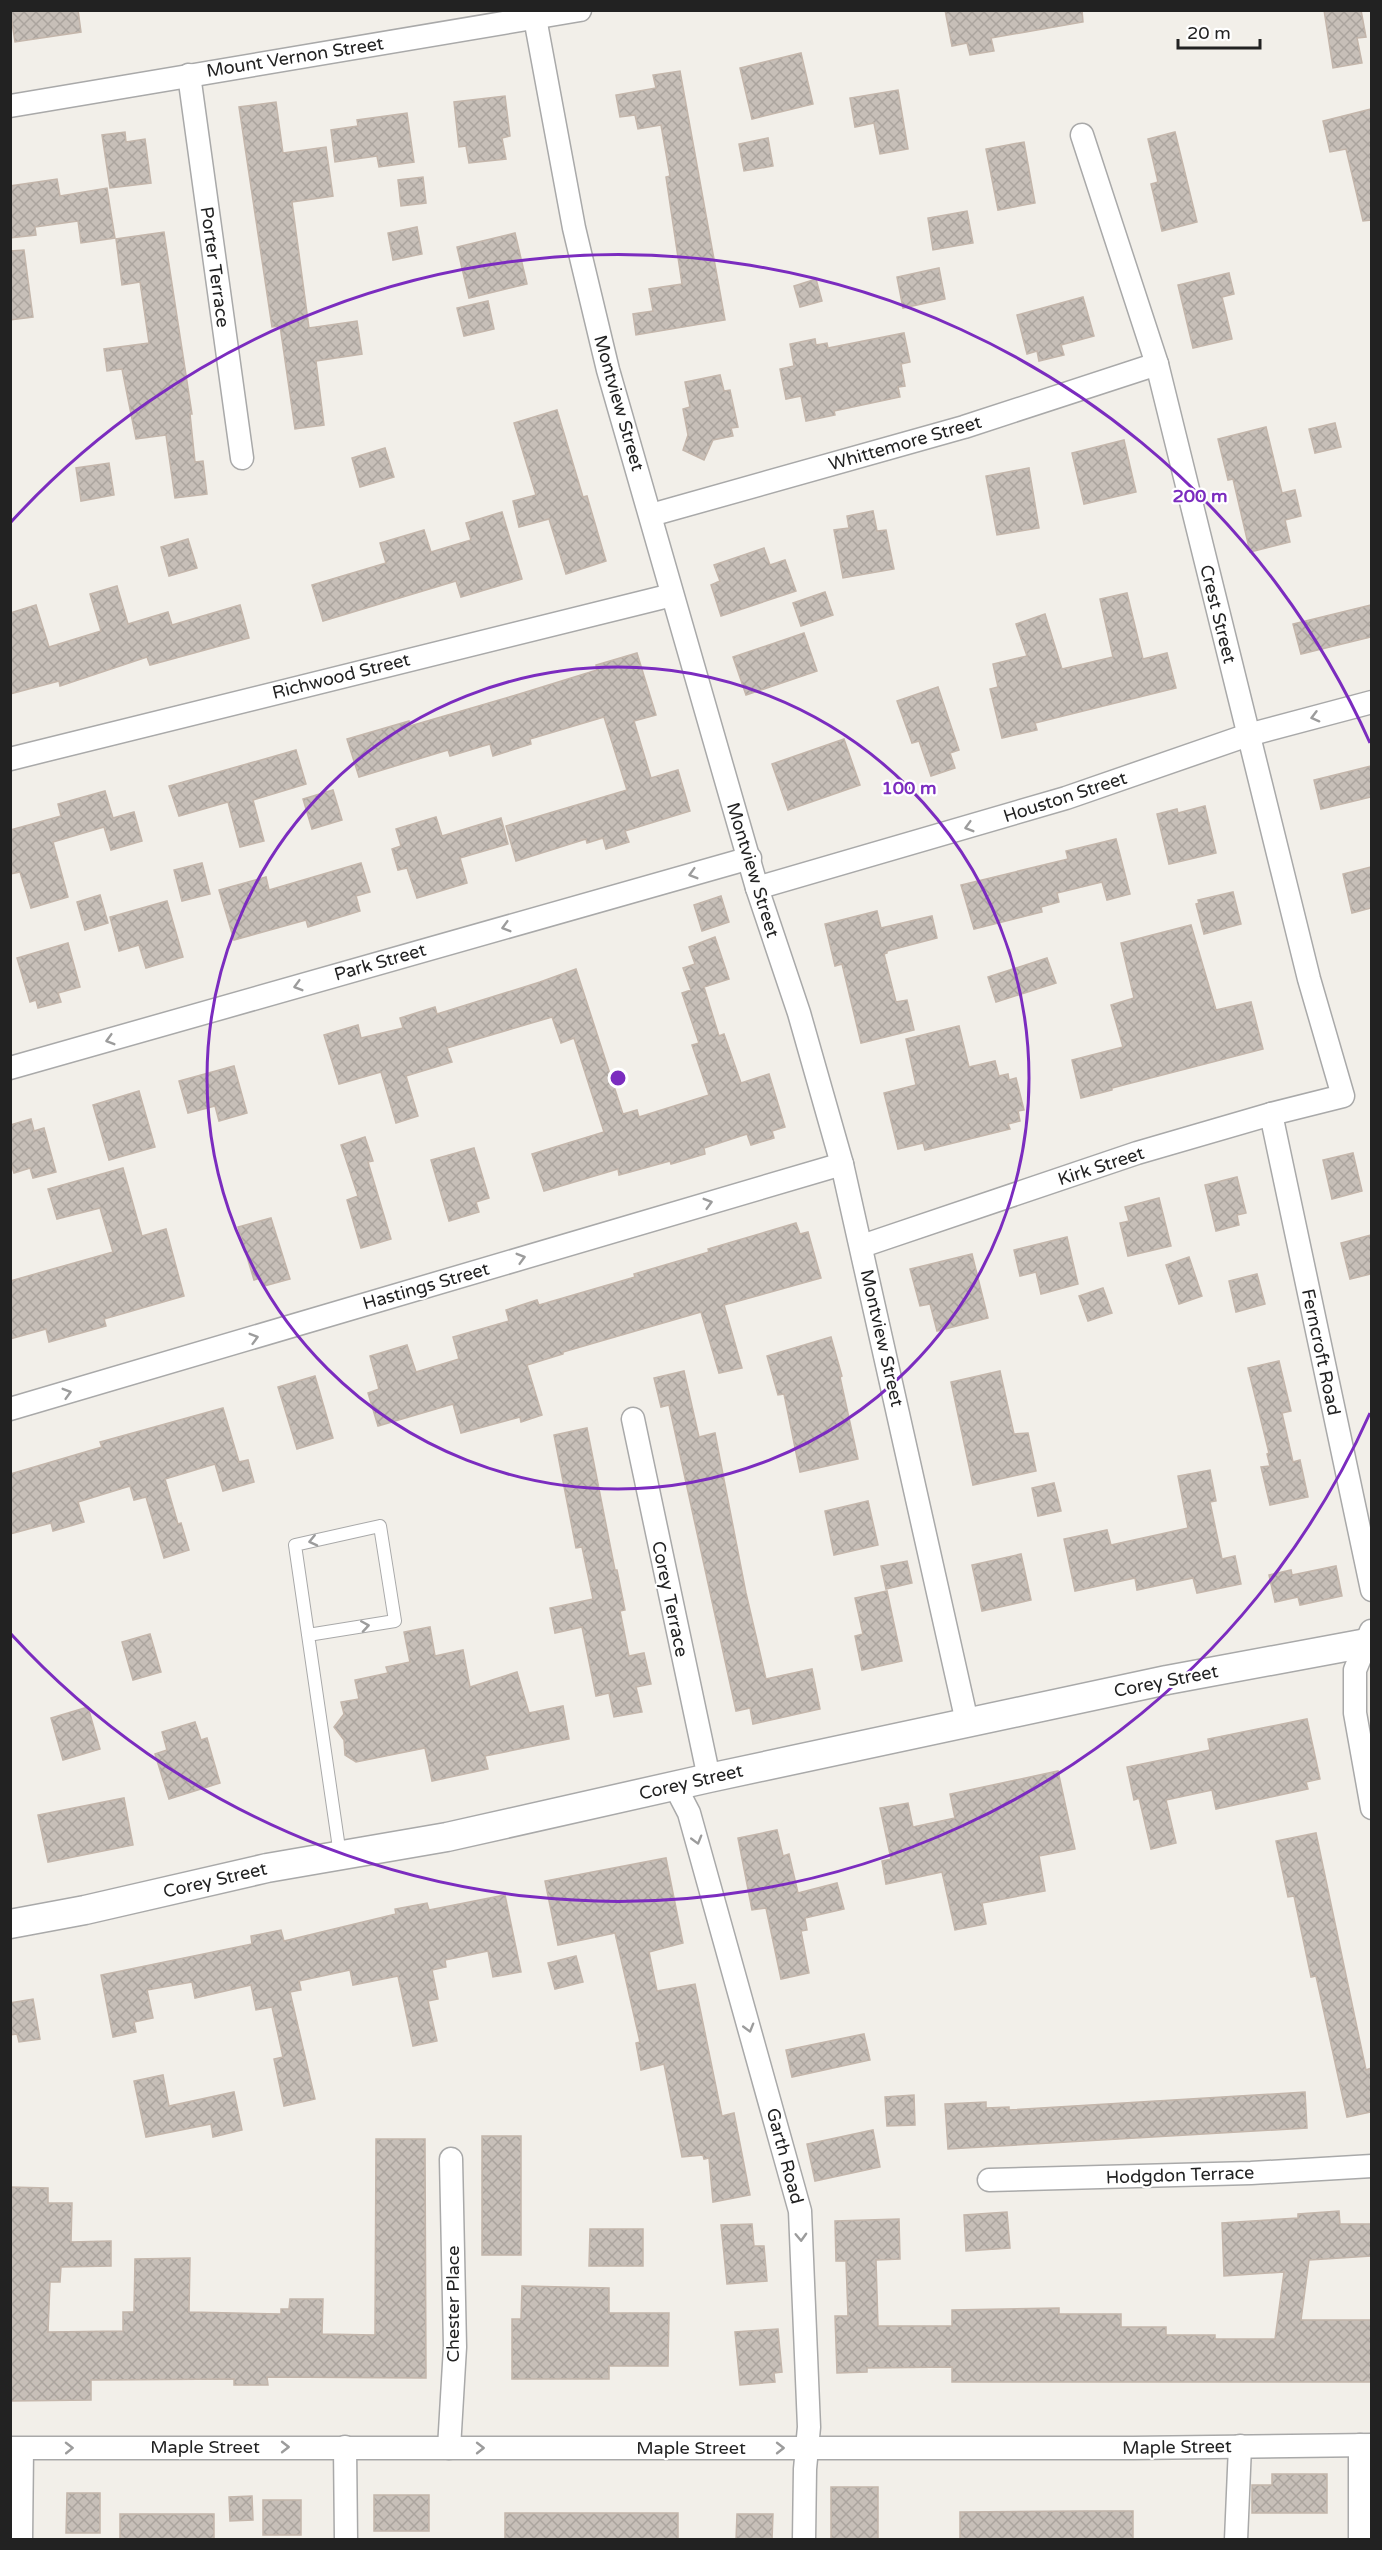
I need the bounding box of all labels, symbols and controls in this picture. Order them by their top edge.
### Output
scale bar [1178,12,1260,50]
text: 20 m [1187,22,1231,44]
street label: Mount Vernon Street [205,32,385,82]
street label: Porter Terrace [196,205,234,329]
street label: Montview Street [589,333,649,473]
street label: Whittemore Street [826,411,984,475]
text: 200 m [1172,485,1228,507]
street label: Crest Street [1195,562,1241,666]
street label: Richwood Street [270,648,412,704]
one-way arrow [1310,710,1321,722]
street label: Houston Street [1000,767,1130,827]
text: 100 m [881,777,937,799]
street label: Montview Street [722,800,784,940]
one-way arrow [964,820,975,832]
one-way arrow [688,867,699,879]
one-way arrow [501,920,511,932]
street label: Park Street [332,938,429,986]
one-way arrow [293,979,304,991]
one-way arrow [105,1033,116,1045]
centre of rings [608,1068,628,1088]
street label: Kirk Street [1055,1142,1147,1190]
one-way arrow [702,1198,713,1210]
one-way arrow [515,1253,526,1265]
street label: Hastings Street [360,1257,492,1315]
street label: Montview Street [856,1267,909,1409]
street label: Ferncroft Road [1297,1287,1345,1417]
one-way arrow [248,1333,259,1345]
one-way arrow [61,1388,72,1400]
one-way arrow [309,1534,319,1547]
street label: Corey Terrace [647,1539,693,1659]
one-way arrow [360,1620,370,1633]
street label: Corey Street [1112,1660,1220,1702]
street label: Corey Street [637,1759,745,1805]
one-way arrow [689,1835,702,1845]
street label: Corey Street [161,1857,269,1903]
one-way arrow [742,2022,754,2033]
street label: Garth Road [762,2106,808,2206]
street label: Hodgdon Terrace [1105,2161,1255,2189]
one-way arrow [795,2232,808,2241]
street label: Chester Place [442,2245,464,2363]
street label: Maple Street [1122,2435,1232,2459]
street label: Maple Street [150,2436,260,2458]
street label: Maple Street [636,2437,746,2459]
one-way arrow [280,2441,289,2453]
one-way arrow [64,2442,73,2454]
one-way arrow [475,2442,484,2454]
one-way arrow [775,2442,784,2454]

